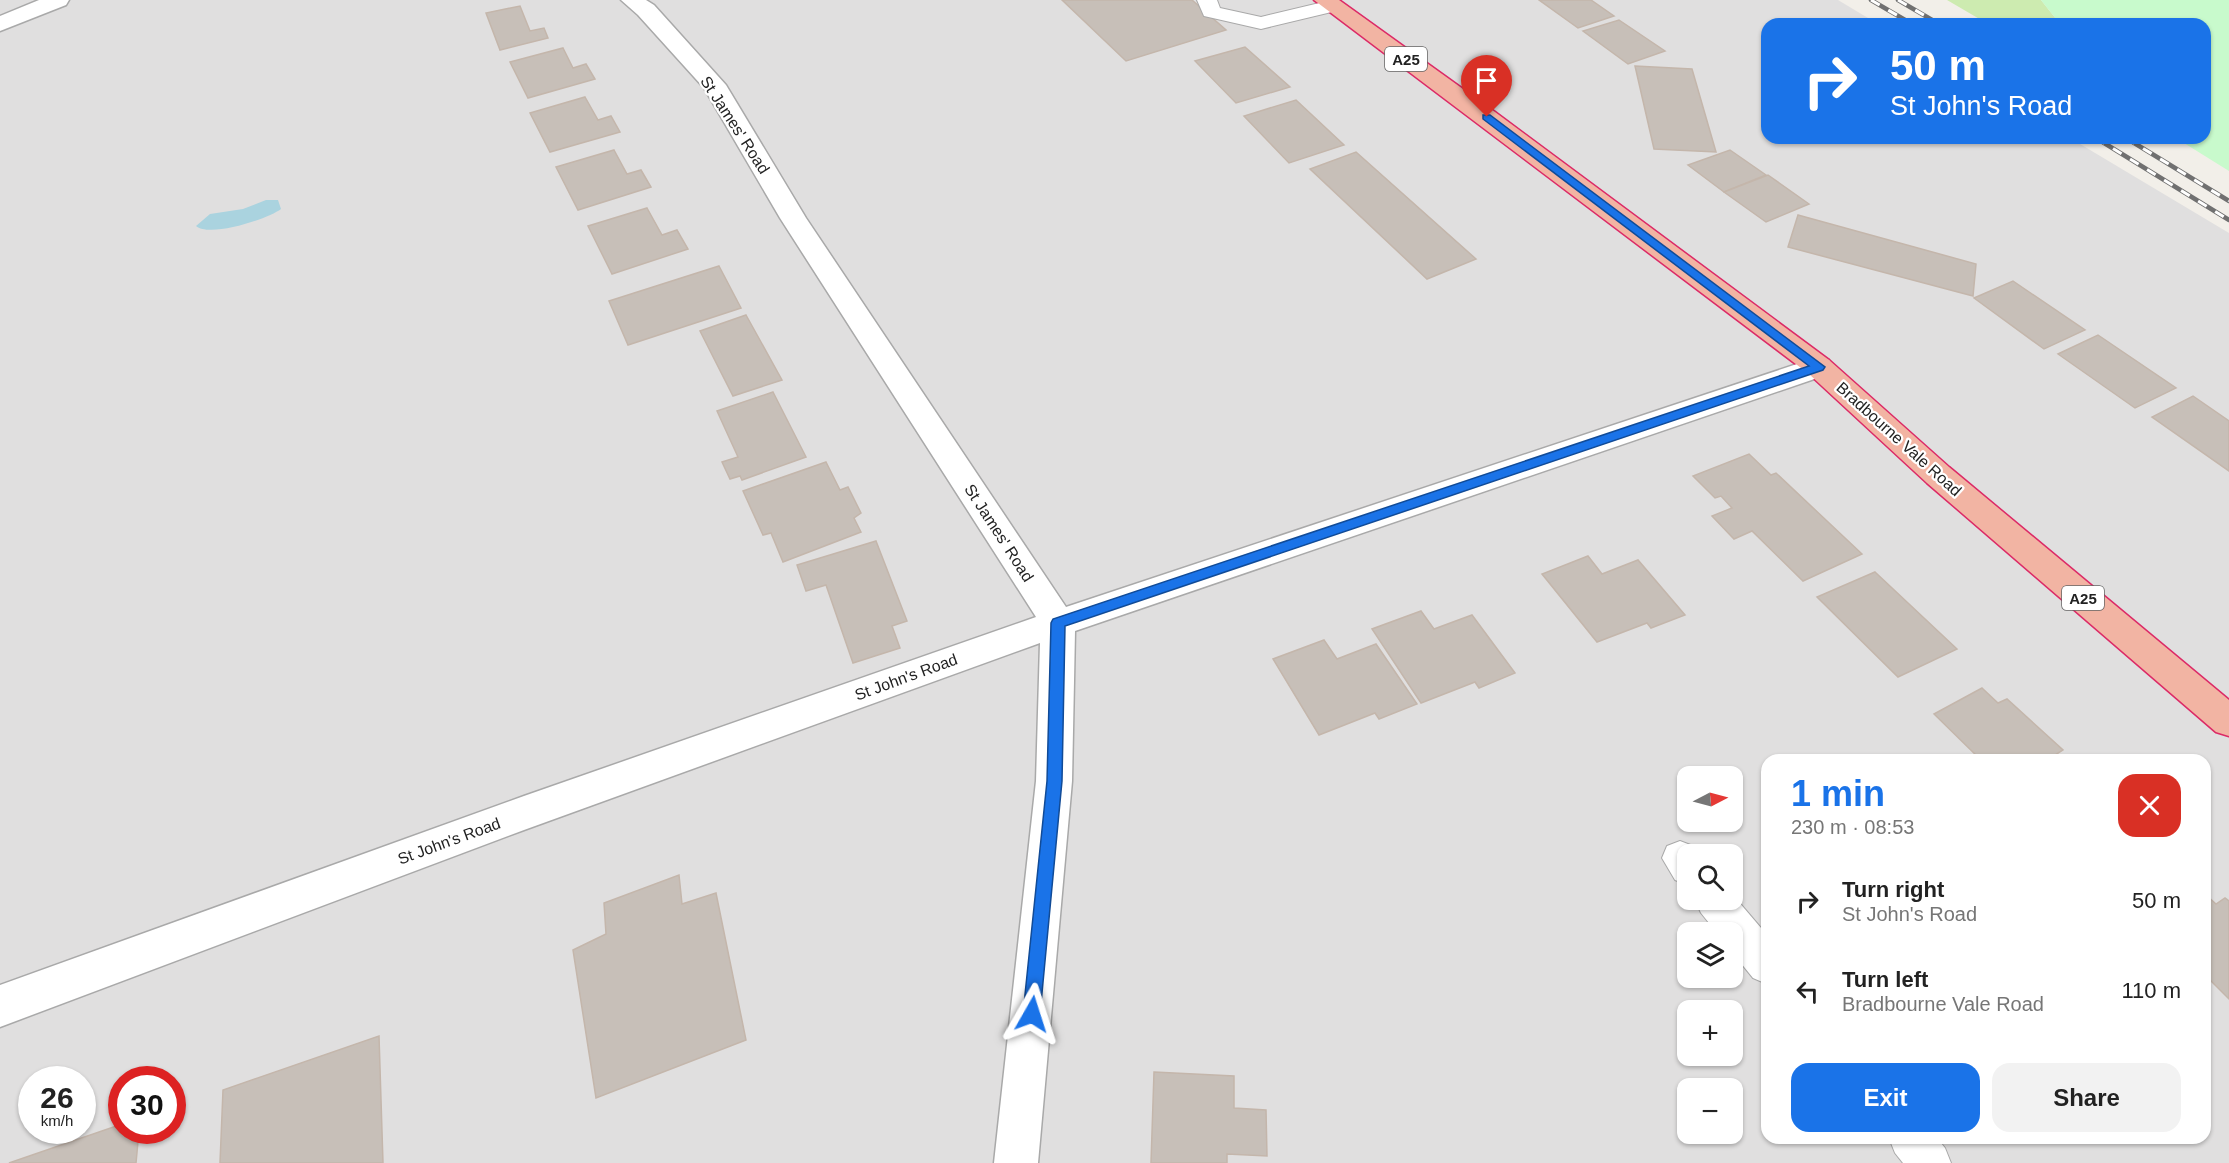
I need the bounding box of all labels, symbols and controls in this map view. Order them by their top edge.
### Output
icon: right [1791,42,1869,120]
text: 50 m [1890,42,1986,89]
road number: A25 [1385,47,1427,71]
pin [1461,55,1512,117]
icon: arrive [1470,64,1503,97]
street label: St James' Road [697,73,773,177]
text: St John's Road [1890,91,2072,121]
street label: Bradbourne Vale Road [1833,379,1965,499]
street label: St James' Road [961,481,1037,585]
road number: A25 [2062,586,2104,610]
street label: St John's Road [852,651,960,703]
north arrow [1677,766,1743,832]
map controls [1677,766,1743,1144]
text: 1 min [1791,773,1885,814]
button: close [2118,774,2181,837]
street label: St John's Road [395,815,503,867]
text: 230 m · 08:53 [1791,816,1914,838]
button: search [1677,844,1743,910]
text: Turn right [1842,877,1944,902]
icon: right [1791,885,1824,918]
text: 50 m [2132,888,2181,913]
text: St John's Road [1842,903,1977,925]
button: layers [1677,922,1743,988]
text: Turn left [1842,967,1928,992]
icon: left [1791,975,1824,1008]
text: 110 m [2121,978,2181,1003]
position arrow [1000,982,1064,1046]
text: Bradbourne Vale Road [1842,993,2044,1015]
button: + [1677,1000,1743,1066]
button: Exit [1791,1063,1980,1132]
button: Share [1992,1063,2181,1132]
speed limit sign: 30 [108,1066,186,1144]
button: − [1677,1078,1743,1144]
text: 26 [40,1081,74,1114]
text: km/h [41,1112,73,1129]

